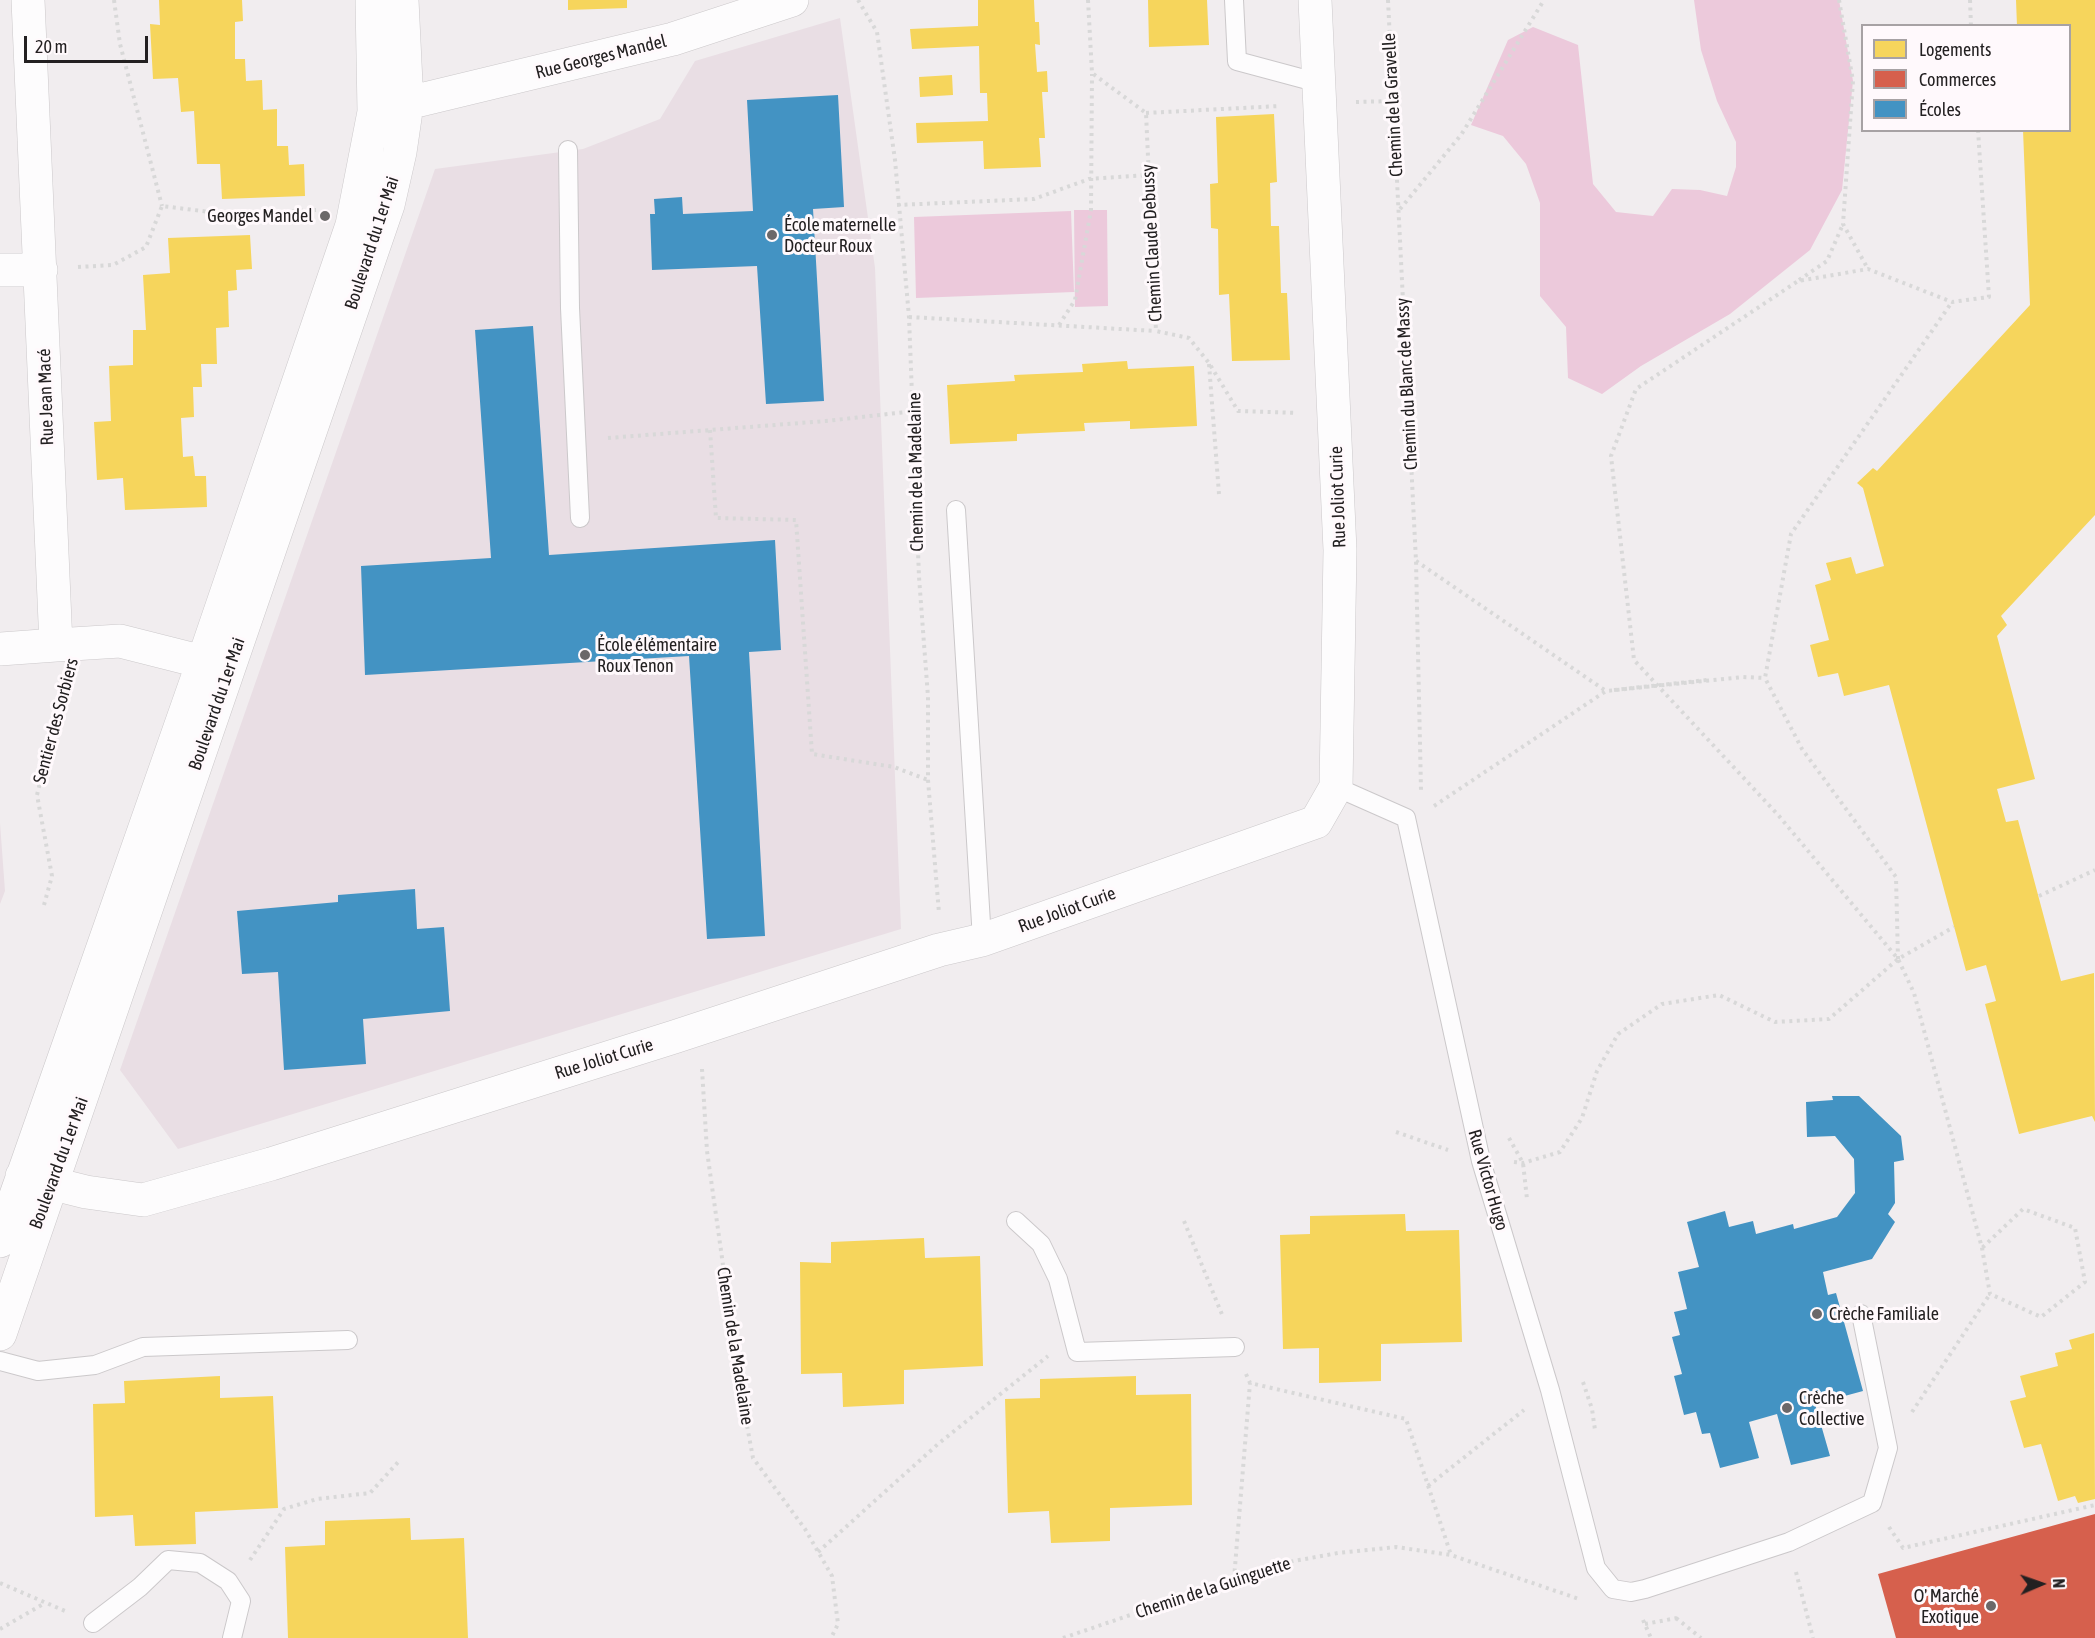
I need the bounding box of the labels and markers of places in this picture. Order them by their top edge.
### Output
place label: Georges Mandel [207,205,313,227]
marker: Georges Mandel [318,209,332,223]
place label: École maternelle Docteur Roux [784,214,896,256]
marker: École maternelle Docteur Roux [765,228,779,242]
place label: École élémentaire Roux Tenon [597,634,717,676]
marker: École élémentaire Roux Tenon [578,648,592,662]
place label: Crèche Familiale [1829,1303,1939,1325]
marker: Crèche Familiale [1810,1307,1824,1321]
place label: Crèche Collective [1799,1387,1864,1430]
marker: Crèche Collective [1780,1401,1794,1415]
place label: O' Marché Exotique [1914,1585,1979,1628]
marker: O' Marché Exotique [1984,1599,1998,1613]

